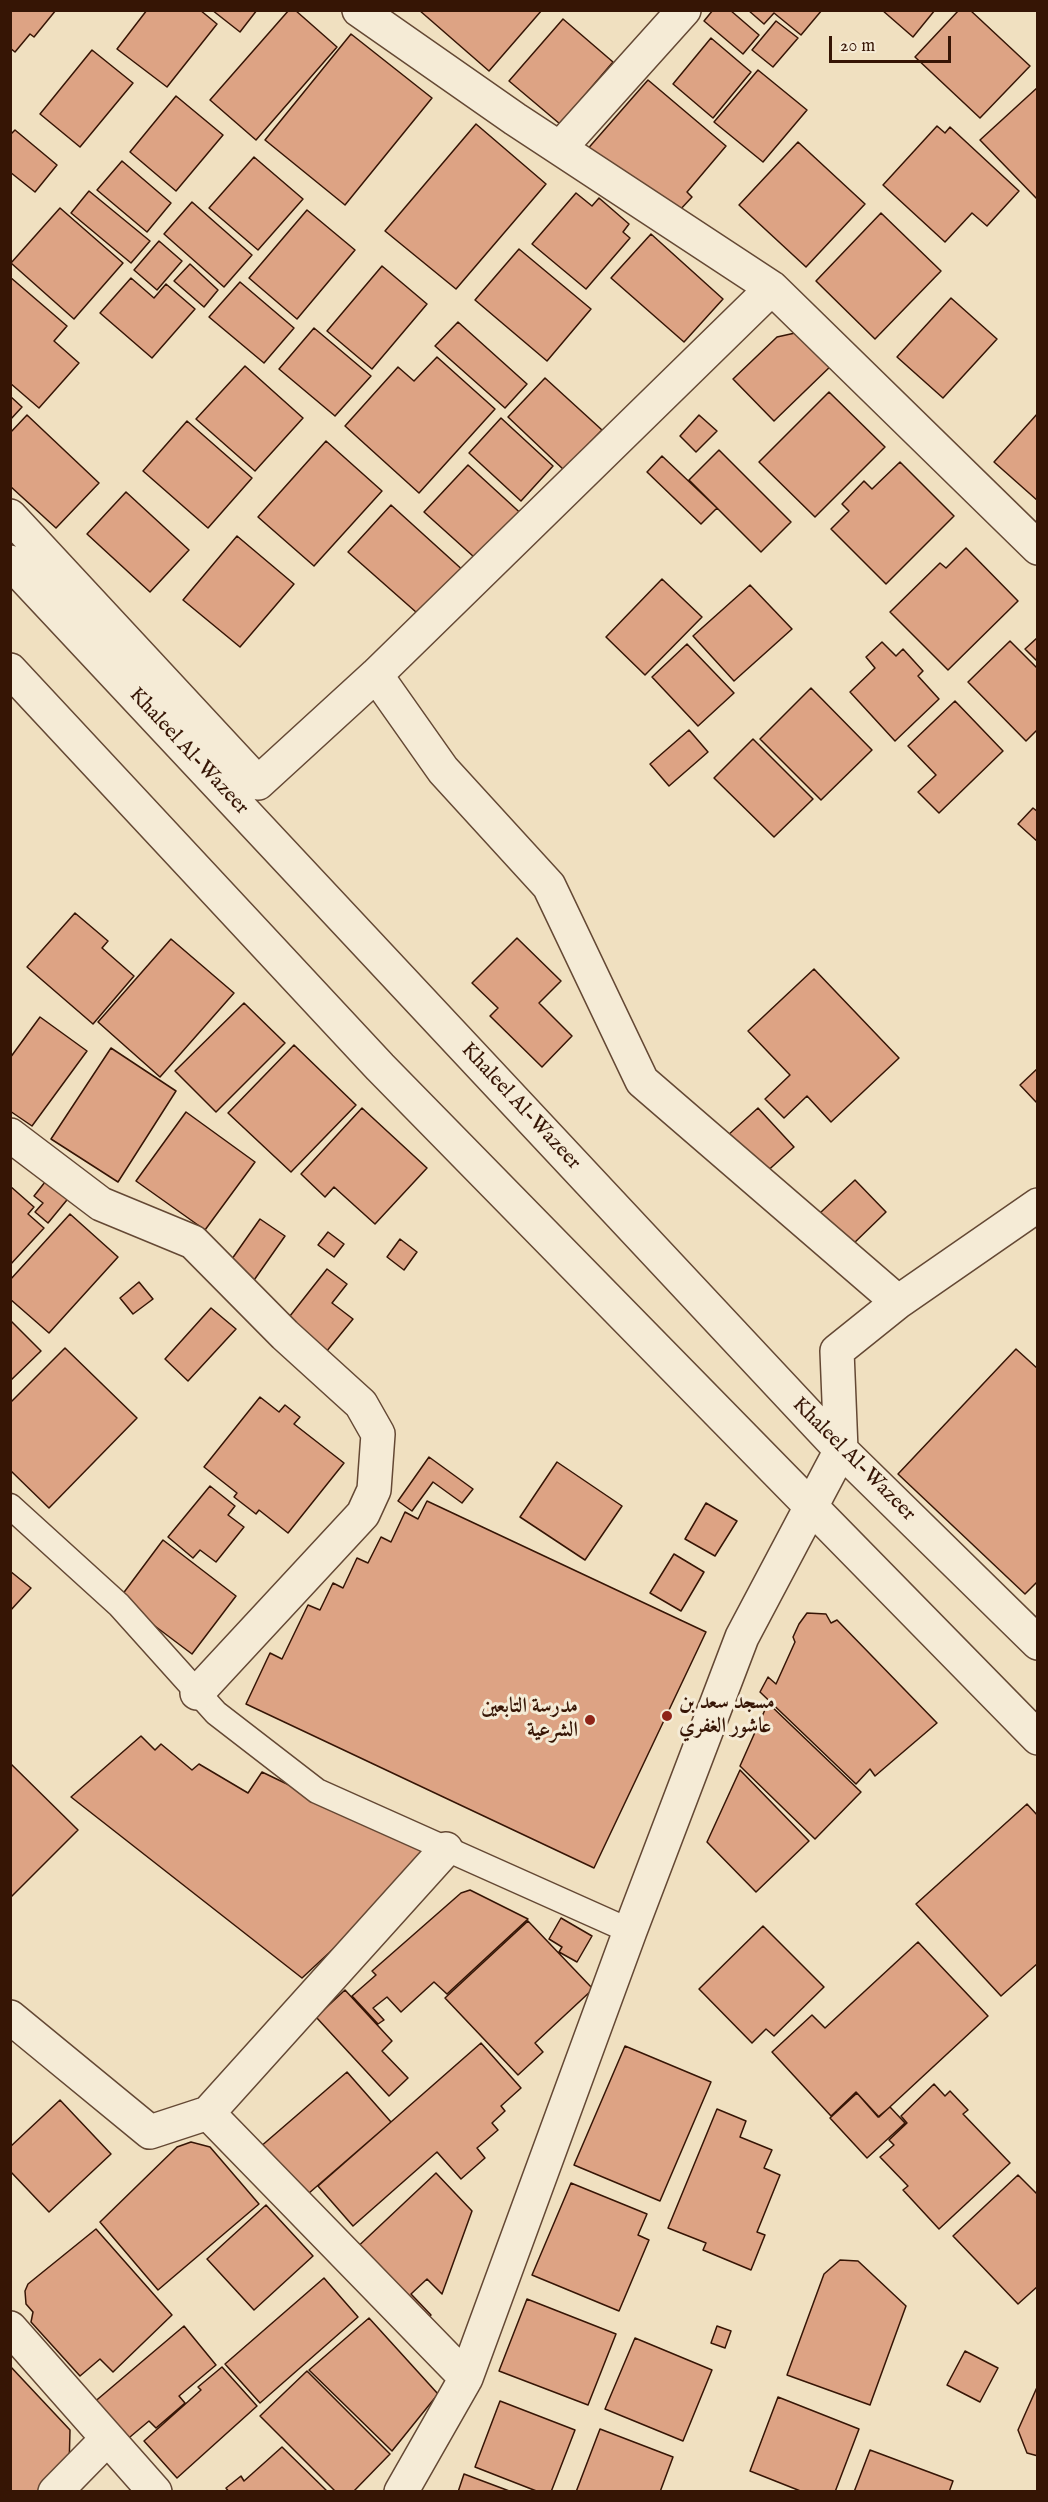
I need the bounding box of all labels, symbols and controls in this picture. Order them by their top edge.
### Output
scale bar [832,24,954,62]
text: 20 m [840,35,875,58]
street label: Khaleel Al-Wazeer [123,683,253,821]
street label: Khaleel Al-Wazeer [455,1038,585,1176]
street label: Khaleel Al-Wazeer [786,1393,920,1527]
place label: مسجد سعد بن عاشور الغفري [679,1691,775,1741]
place label: مدرسة التابعين الشرعية [481,1695,578,1745]
marker: مسجد سعد بن عاشور الغفري [660,1709,674,1723]
marker: مدرسة التابعين الشرعية [583,1713,597,1727]

